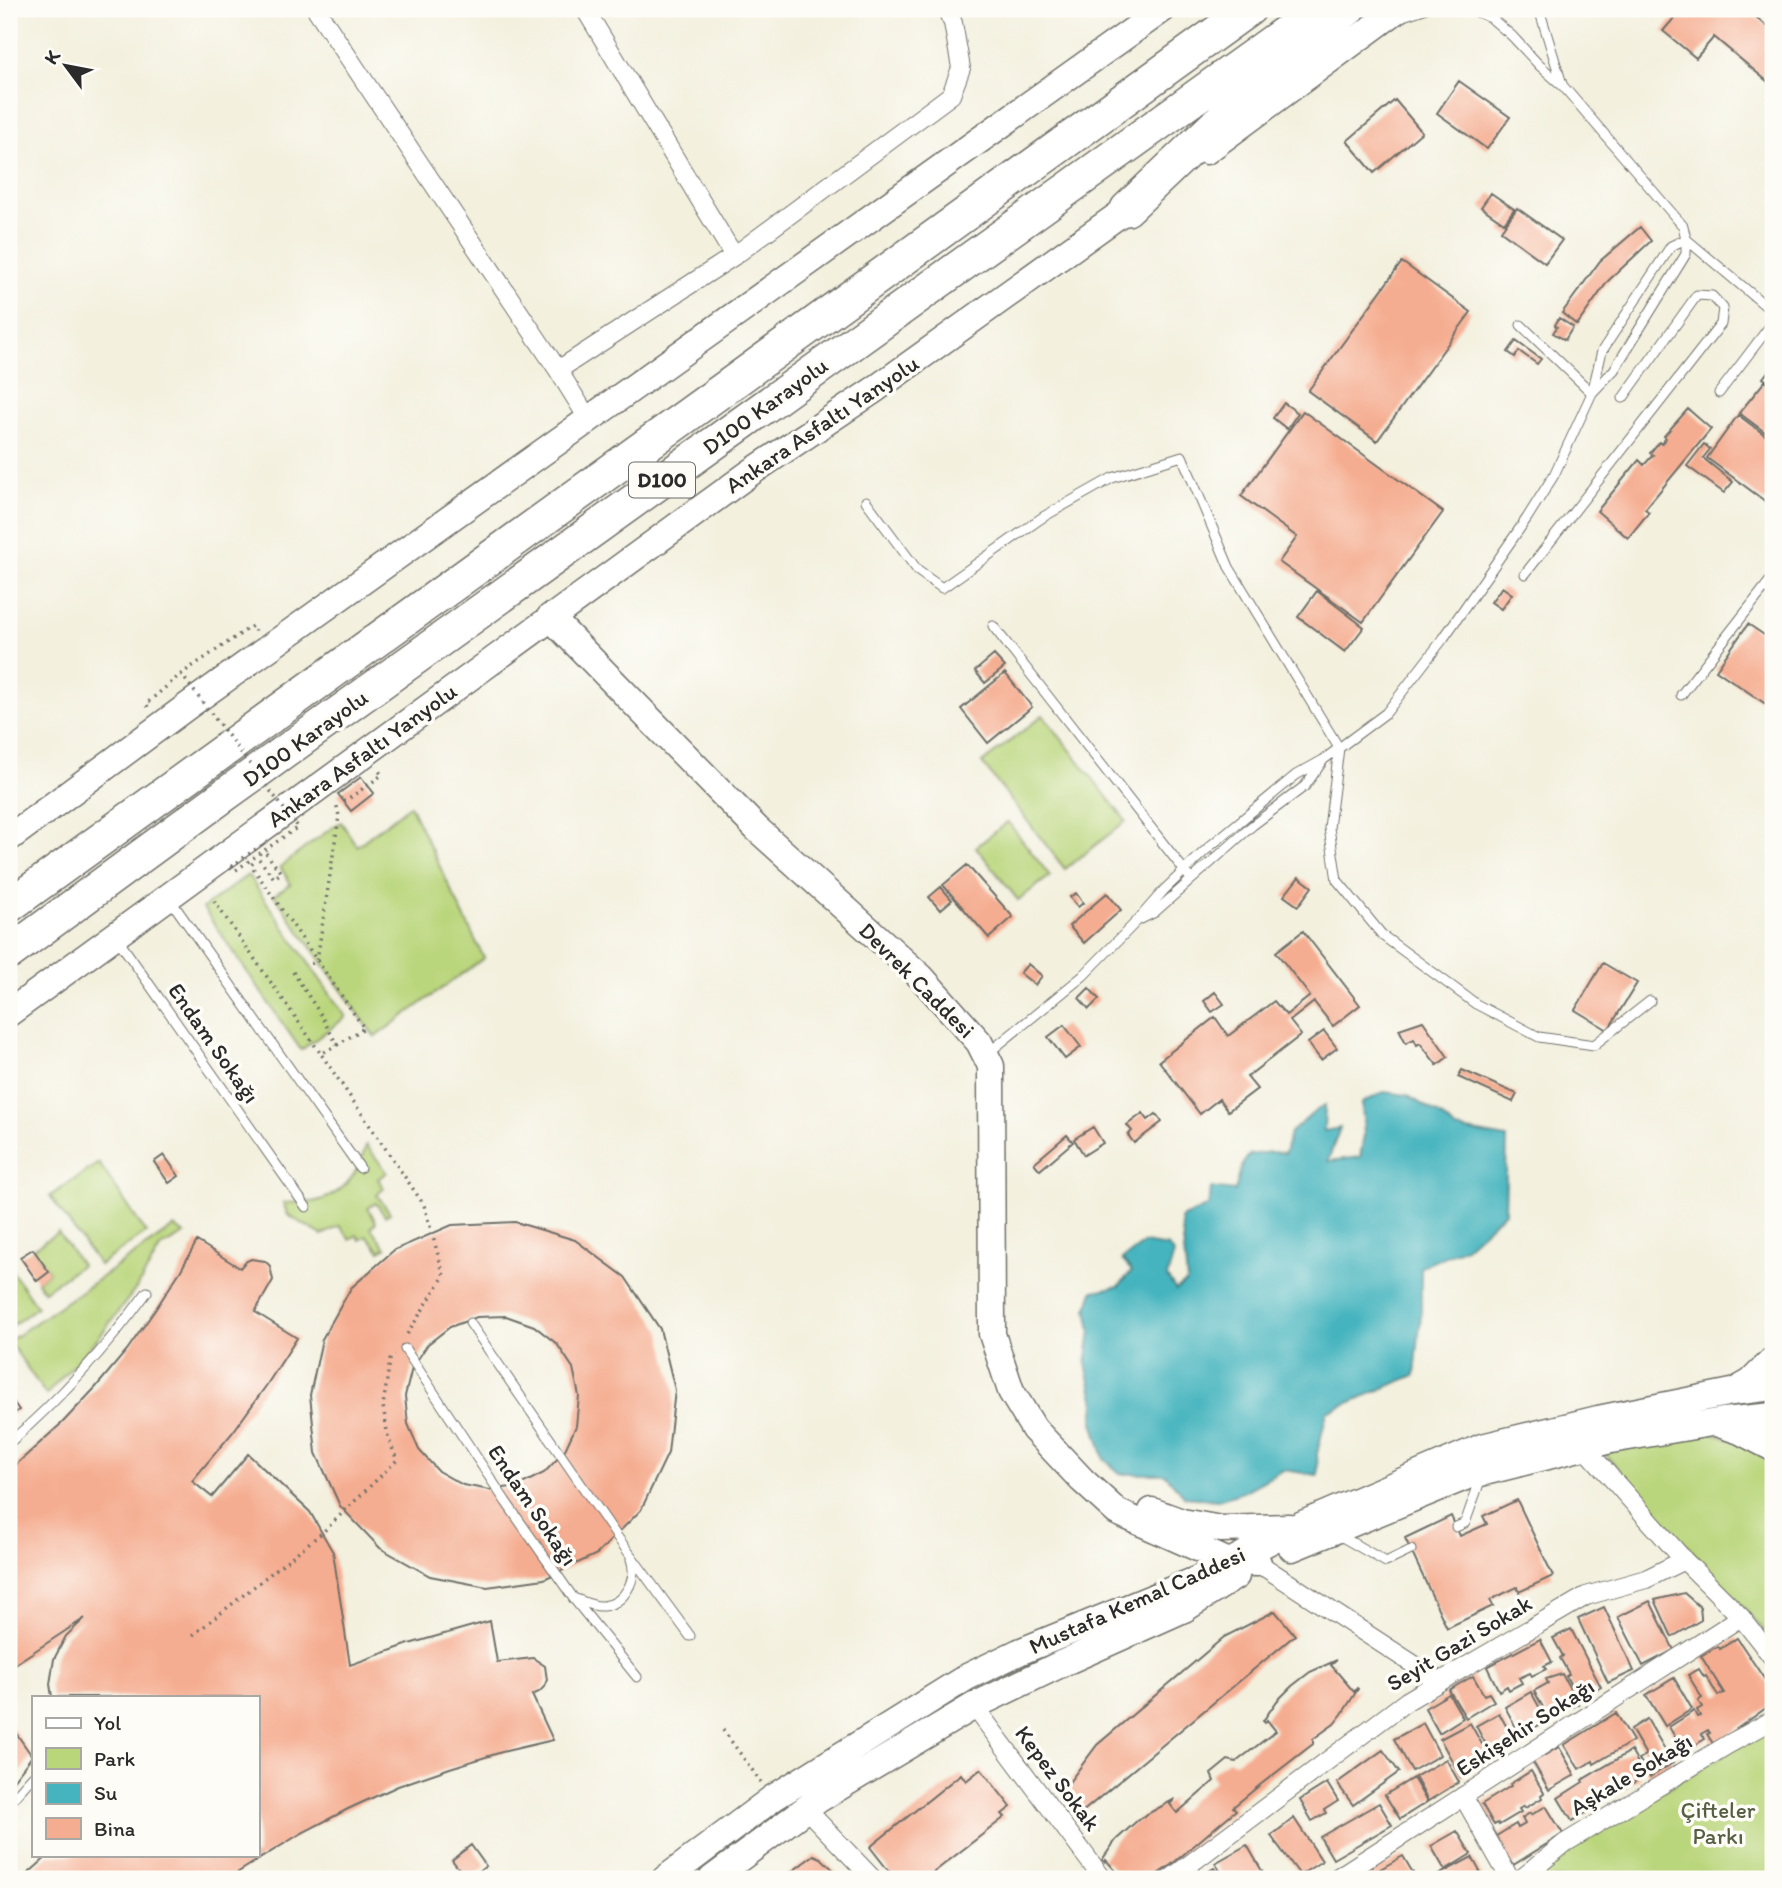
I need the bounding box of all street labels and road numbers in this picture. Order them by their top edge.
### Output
street label: Ankara Asfaltı Yanyolu [720,349,924,499]
street label: D100 Karayolu [697,351,833,461]
road number: D100 [629,462,695,498]
street label: Ankara Asfaltı Yanyolu [262,677,462,833]
street label: D100 Karayolu [237,683,373,793]
street label: Devrek Caddesi [853,916,981,1044]
street label: Endam Sokağı [162,977,266,1109]
street label: Endam Sokağı [482,1439,584,1571]
street label: Mustafa Kemal Caddesi [1025,1540,1249,1660]
street label: Seyit Gazi Sokak [1381,1589,1537,1697]
street label: Eskişehir Sokağı [1450,1672,1600,1782]
street label: Kepez Sokak [1009,1720,1107,1836]
street label: Aşkale Sokağı [1565,1727,1697,1821]

